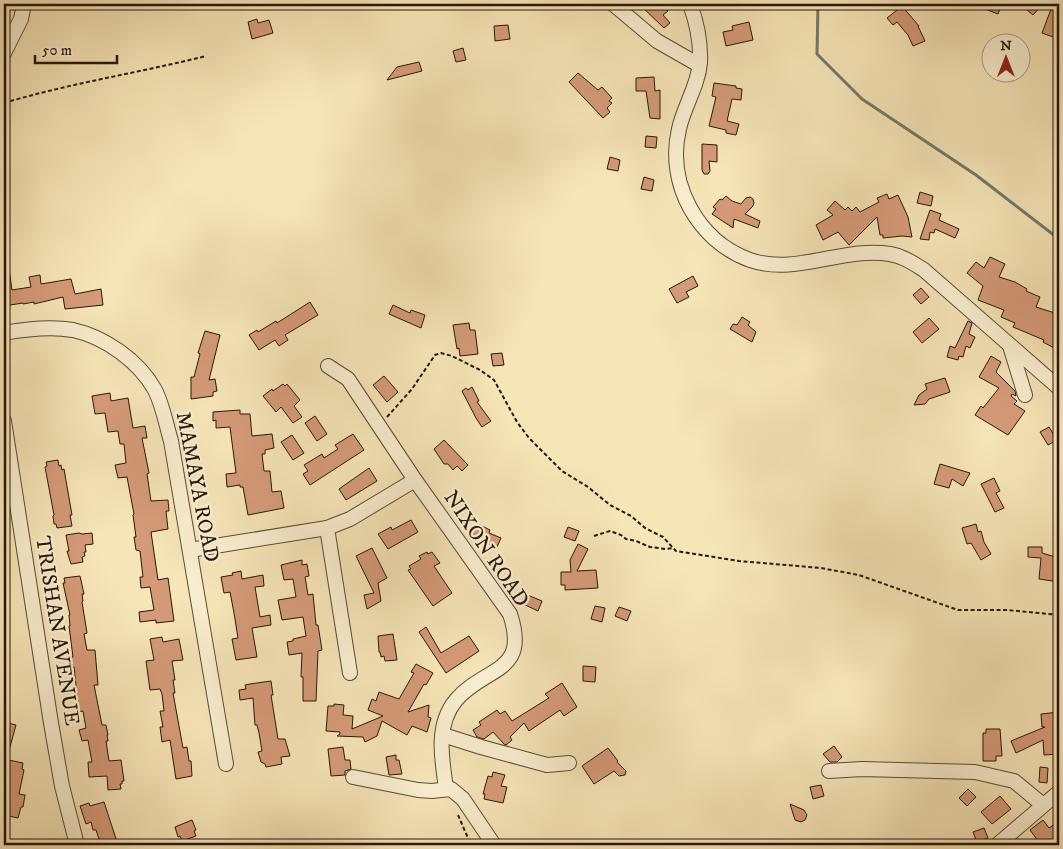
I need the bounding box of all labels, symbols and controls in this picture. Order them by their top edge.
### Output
scale bar [35,32,118,64]
north arrow [980,32,1030,82]
text: N [1000,37,1012,55]
text: 50 m [42,41,72,60]
street label: MAMAYA ROAD [170,409,224,565]
street label: NIXON ROAD [438,486,534,612]
street label: TRISHAN AVENUE [29,534,85,728]

